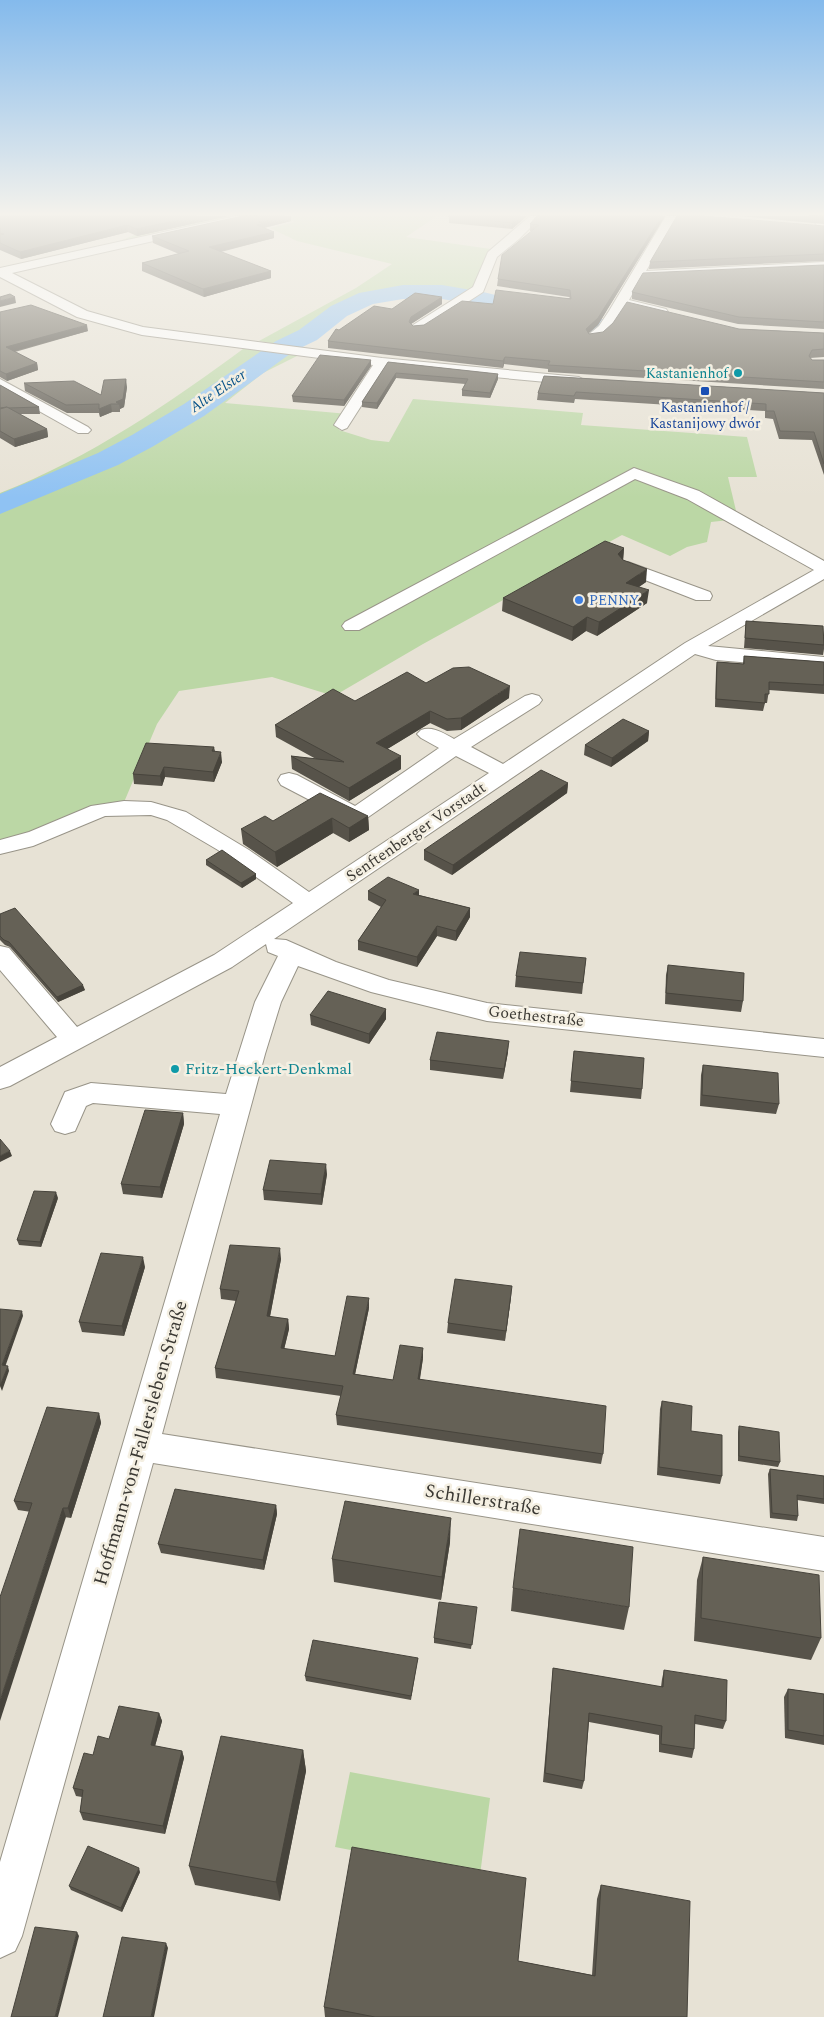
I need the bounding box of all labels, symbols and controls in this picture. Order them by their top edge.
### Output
water label: Alte Elster [184,363,252,419]
place label: Kastanienhof [646,363,729,384]
marker: Kastanienhof [732,367,744,379]
marker: Kastanienhof / Kastanijowy dwór [699,385,711,397]
place label: Kastanienhof / Kastanijowy dwór [649,397,761,434]
place label: PENNY. [589,590,642,611]
marker: PENNY. [573,594,585,606]
street label: Senftenberger Vorstadt [341,776,491,888]
street label: Goethestraße [487,999,585,1033]
place label: Fritz-Heckert-Denkmal [185,1057,352,1081]
marker: Fritz-Heckert-Denkmal [169,1063,181,1075]
street label: Hoffmann-von-Fallersleben-Straße [86,1297,196,1589]
street label: Schillerstraße [423,1477,543,1523]

